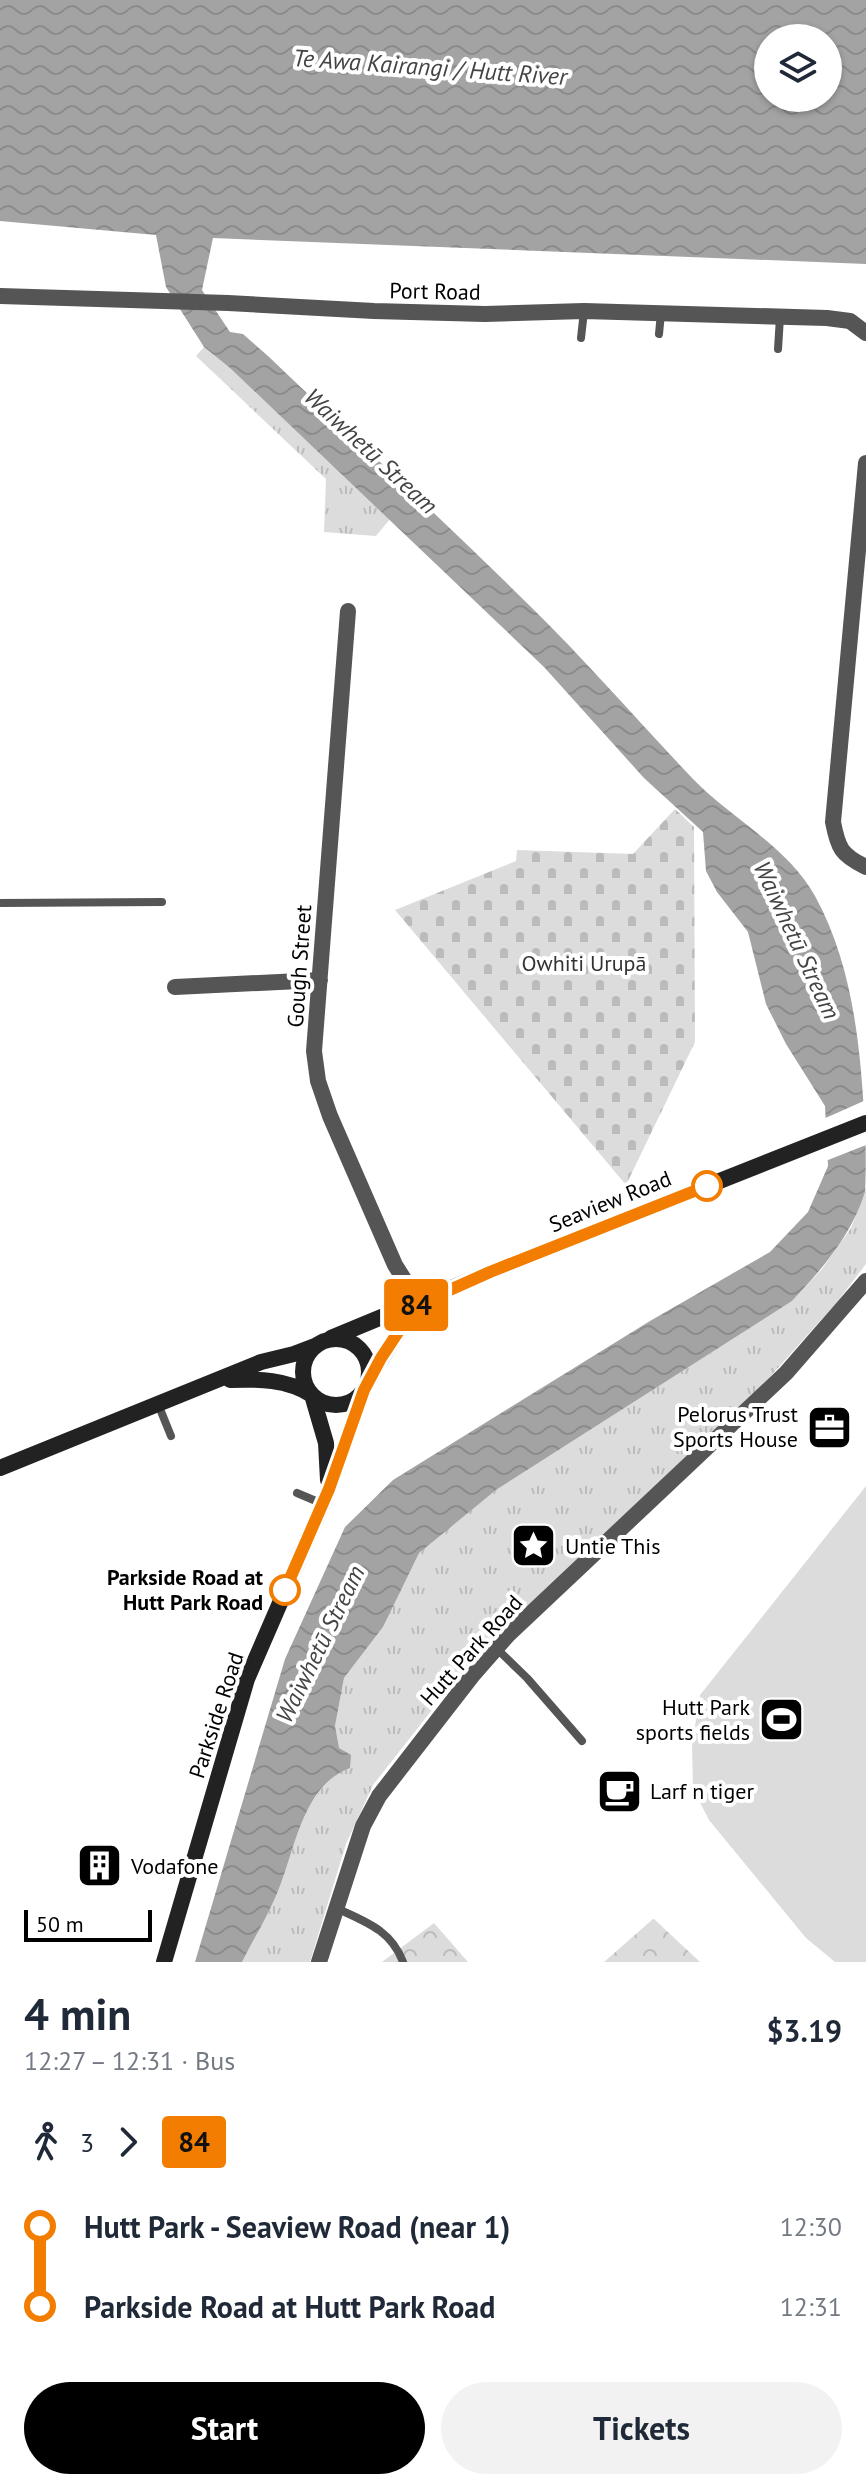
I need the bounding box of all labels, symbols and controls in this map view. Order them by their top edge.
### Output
map controls [754,24,842,112]
button: layers [754,24,842,112]
water label: Te Awa Kairangi / Hutt River [292,42,570,92]
street label: Port Road [389,276,481,306]
water label: Waiwhetū Stream [298,381,444,521]
water label: Waiwhetū Stream [747,856,847,1024]
street label: Gough Street [281,903,317,1028]
park label: Owhiti Urupā [522,949,646,977]
street label: Seaview Road [545,1164,675,1238]
unlabelled marker [692,1171,722,1201]
line badge: 84 [380,1279,452,1331]
text: 84 [400,1286,432,1323]
place label: Pelorus Trust Sports House [673,1400,799,1453]
office icon: Pelorus Trust Sports House [805,1403,853,1451]
place icon: Untie This [510,1522,558,1570]
place label: Untie This [565,1532,661,1560]
water label: Waiwhetū Stream [269,1560,371,1728]
place label: Parkside Road at Hutt Park Road [107,1563,263,1616]
marker: Parkside Road at Hutt Park Road [270,1575,300,1605]
street label: Hutt Park Road [414,1589,528,1711]
street label: Parkside Road [182,1648,250,1782]
place label: Hutt Park sports fields [636,1693,750,1746]
sports icon: Hutt Park sports fields [757,1696,805,1744]
cafe icon: Larf n tiger [595,1767,643,1815]
place label: Larf n tiger [650,1777,754,1805]
building icon: Vodafone [76,1842,124,1890]
place label: Vodafone [130,1852,219,1880]
scale bar [24,1906,152,1942]
text: 50 m [36,1910,84,1938]
text: 4 min [24,1985,131,2042]
text: $3.19 [767,2011,842,2050]
text: 12:27 – 12:31 · Bus [24,2044,235,2077]
icon: walk [24,2120,68,2164]
icon: forward [106,2120,150,2164]
text: 84 [178,2123,210,2160]
text: 3 [80,2126,94,2159]
text: Hutt Park - Seaview Road (near 1) [84,2207,510,2246]
text: 12:30 [780,2210,842,2243]
text: Parkside Road at Hutt Park Road [84,2287,495,2326]
text: 12:31 [780,2290,842,2323]
button: Start [24,2382,425,2474]
button: Tickets [441,2382,842,2474]

